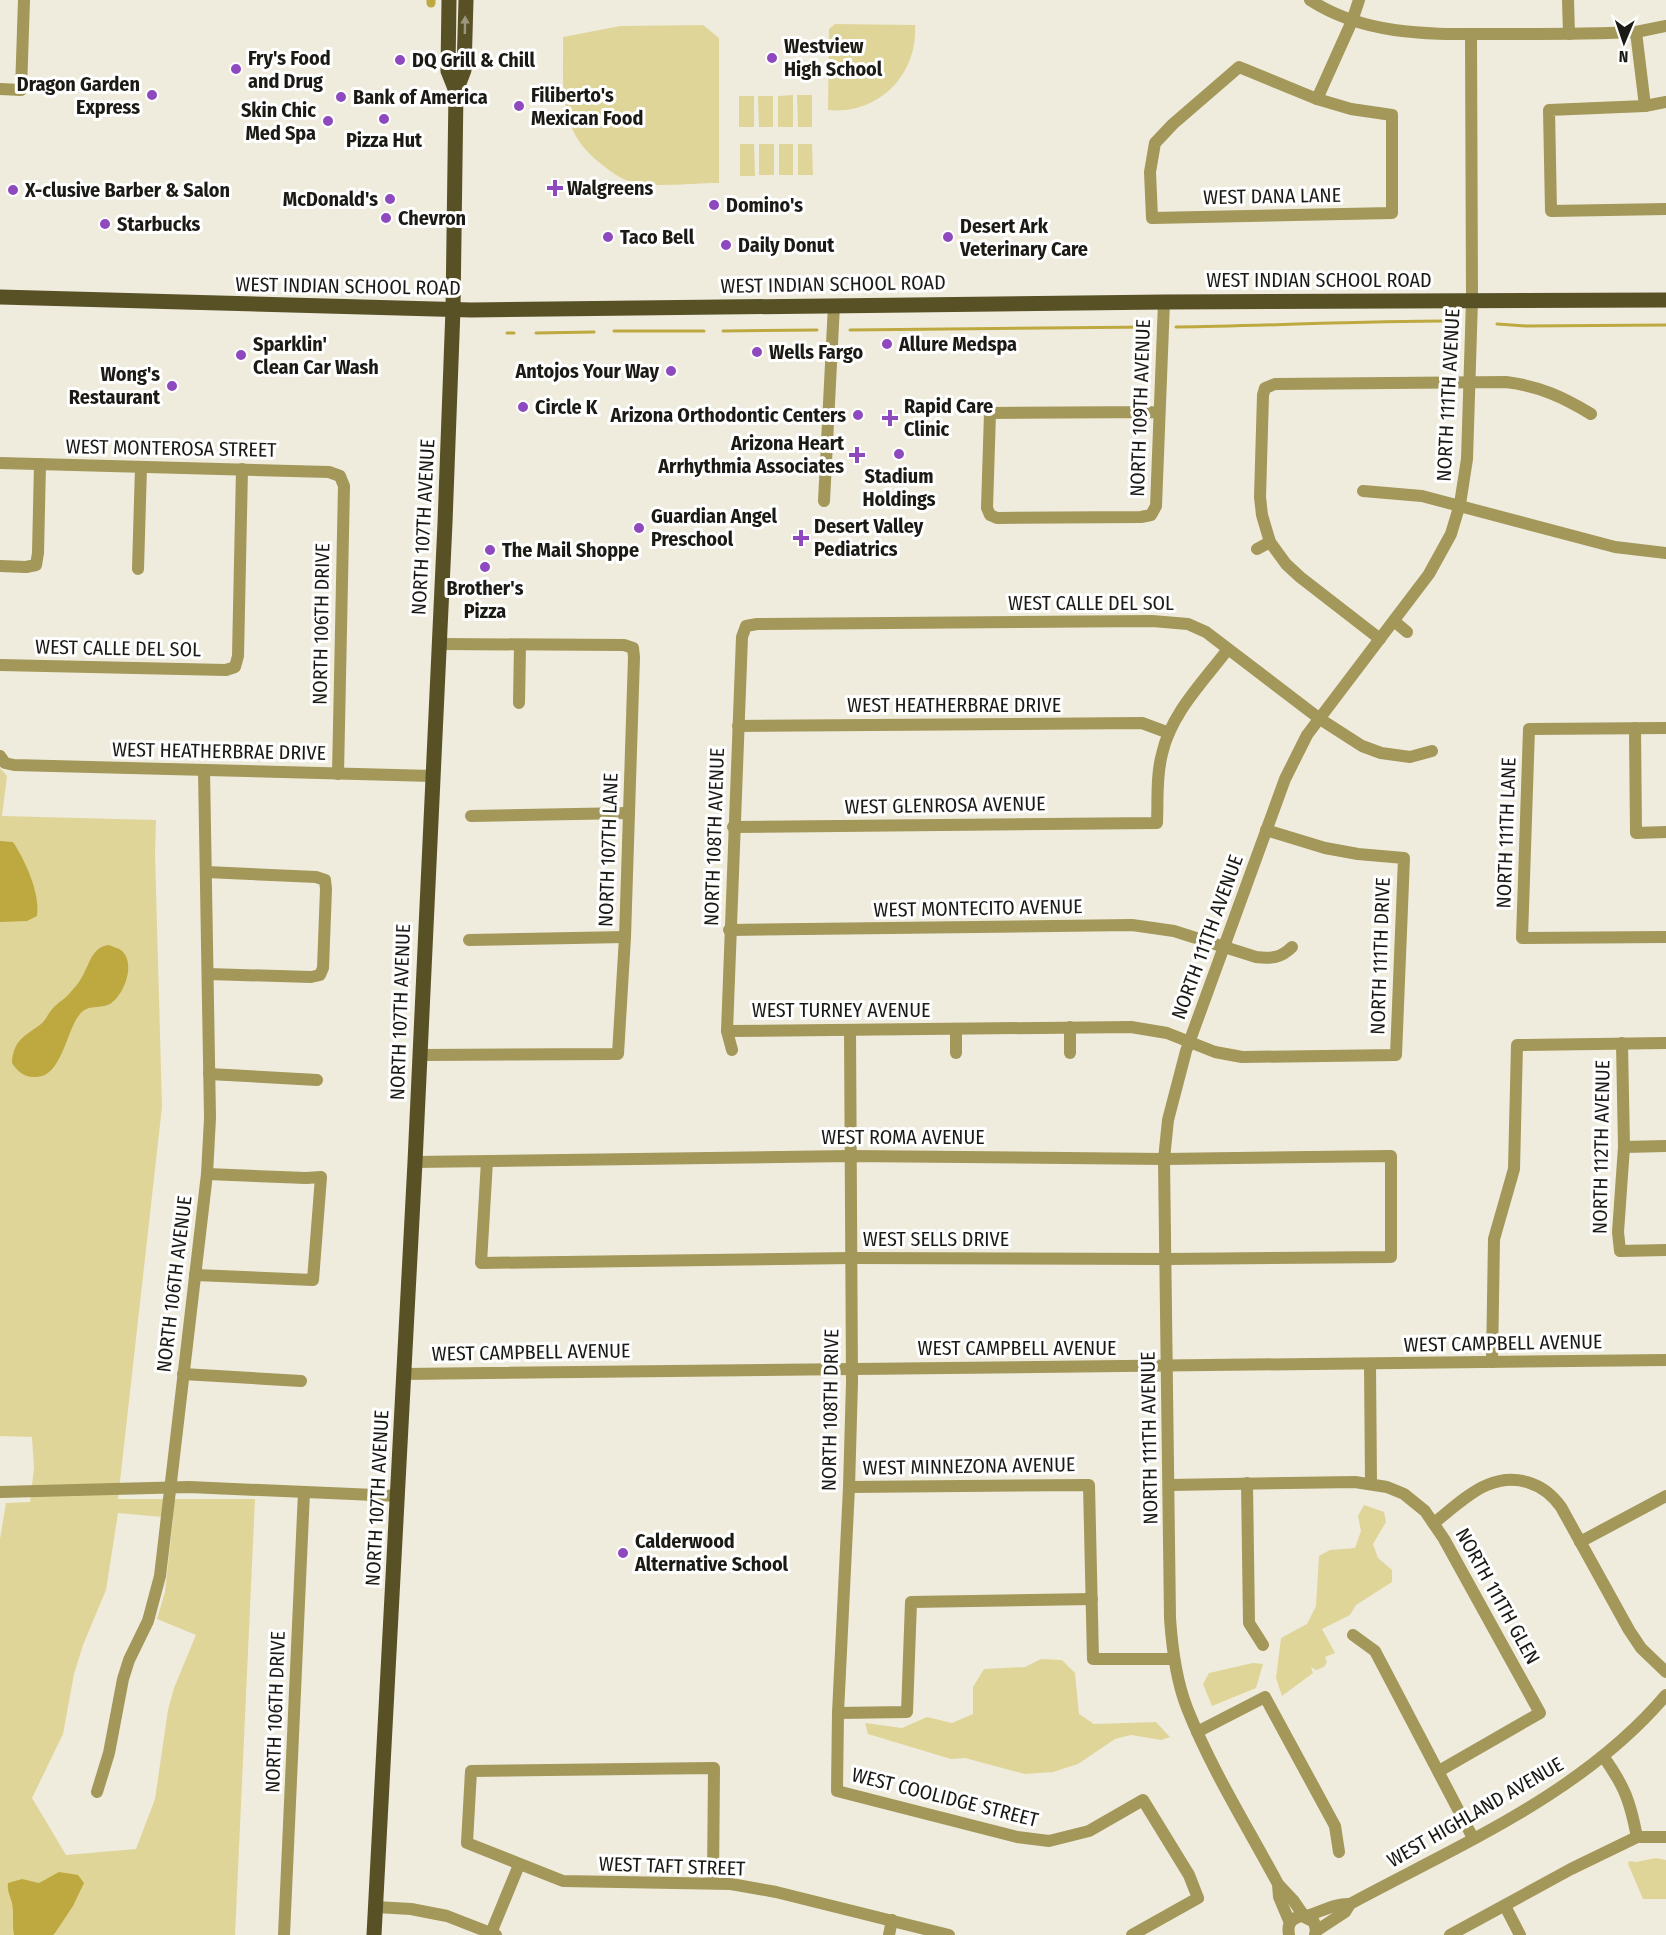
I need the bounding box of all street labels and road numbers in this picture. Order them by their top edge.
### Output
street label: WEST DANA LANE [1203,183,1341,209]
street label: WEST INDIAN SCHOOL ROAD [1206,268,1432,292]
street label: WEST INDIAN SCHOOL ROAD [720,270,946,298]
street label: WEST INDIAN SCHOOL ROAD [235,272,461,300]
street label: NORTH 111TH AVENUE [1431,308,1465,482]
street label: NORTH 109TH AVENUE [1125,319,1155,497]
street label: WEST MONTEROSA STREET [65,434,277,462]
street label: NORTH 107TH AVENUE [406,438,440,616]
street label: NORTH 106TH DRIVE [308,543,334,705]
street label: WEST CALLE DEL SOL [1008,591,1174,615]
street label: WEST CALLE DEL SOL [35,635,201,661]
street label: WEST HEATHERBRAE DRIVE [847,693,1061,717]
street label: WEST HEATHERBRAE DRIVE [112,737,326,765]
street label: NORTH 108TH AVENUE [699,748,729,926]
street label: NORTH 111TH LANE [1491,757,1521,909]
street label: NORTH 107TH LANE [593,773,623,927]
street label: WEST GLENROSA AVENUE [844,791,1046,819]
street label: NORTH 111TH AVENUE [1166,851,1248,1023]
street label: NORTH 111TH DRIVE [1365,877,1395,1035]
street label: WEST MONTECITO AVENUE [873,894,1083,922]
street label: NORTH 107TH AVENUE [385,923,415,1101]
street label: WEST TURNEY AVENUE [752,998,930,1022]
street label: NORTH 112TH AVENUE [1587,1060,1615,1234]
street label: WEST ROMA AVENUE [821,1125,985,1149]
street label: NORTH 106TH AVENUE [151,1194,197,1374]
street label: WEST SELLS DRIVE [863,1227,1009,1251]
street label: NORTH 108TH DRIVE [817,1329,843,1491]
street label: WEST CAMPBELL AVENUE [1403,1329,1603,1357]
street label: WEST CAMPBELL AVENUE [918,1336,1116,1360]
street label: WEST CAMPBELL AVENUE [431,1338,631,1366]
street label: NORTH 111TH AVENUE [1135,1351,1163,1525]
street label: NORTH 107TH AVENUE [360,1409,394,1587]
street label: WEST MINNEZONA AVENUE [863,1452,1075,1480]
street label: NORTH 111TH GLEN [1451,1524,1545,1668]
street label: NORTH 106TH DRIVE [260,1631,290,1793]
street label: WEST HIGHLAND AVENUE [1383,1752,1567,1872]
street label: WEST COOLIDGE STREET [849,1762,1041,1832]
street label: WEST TAFT STREET [598,1851,746,1881]

